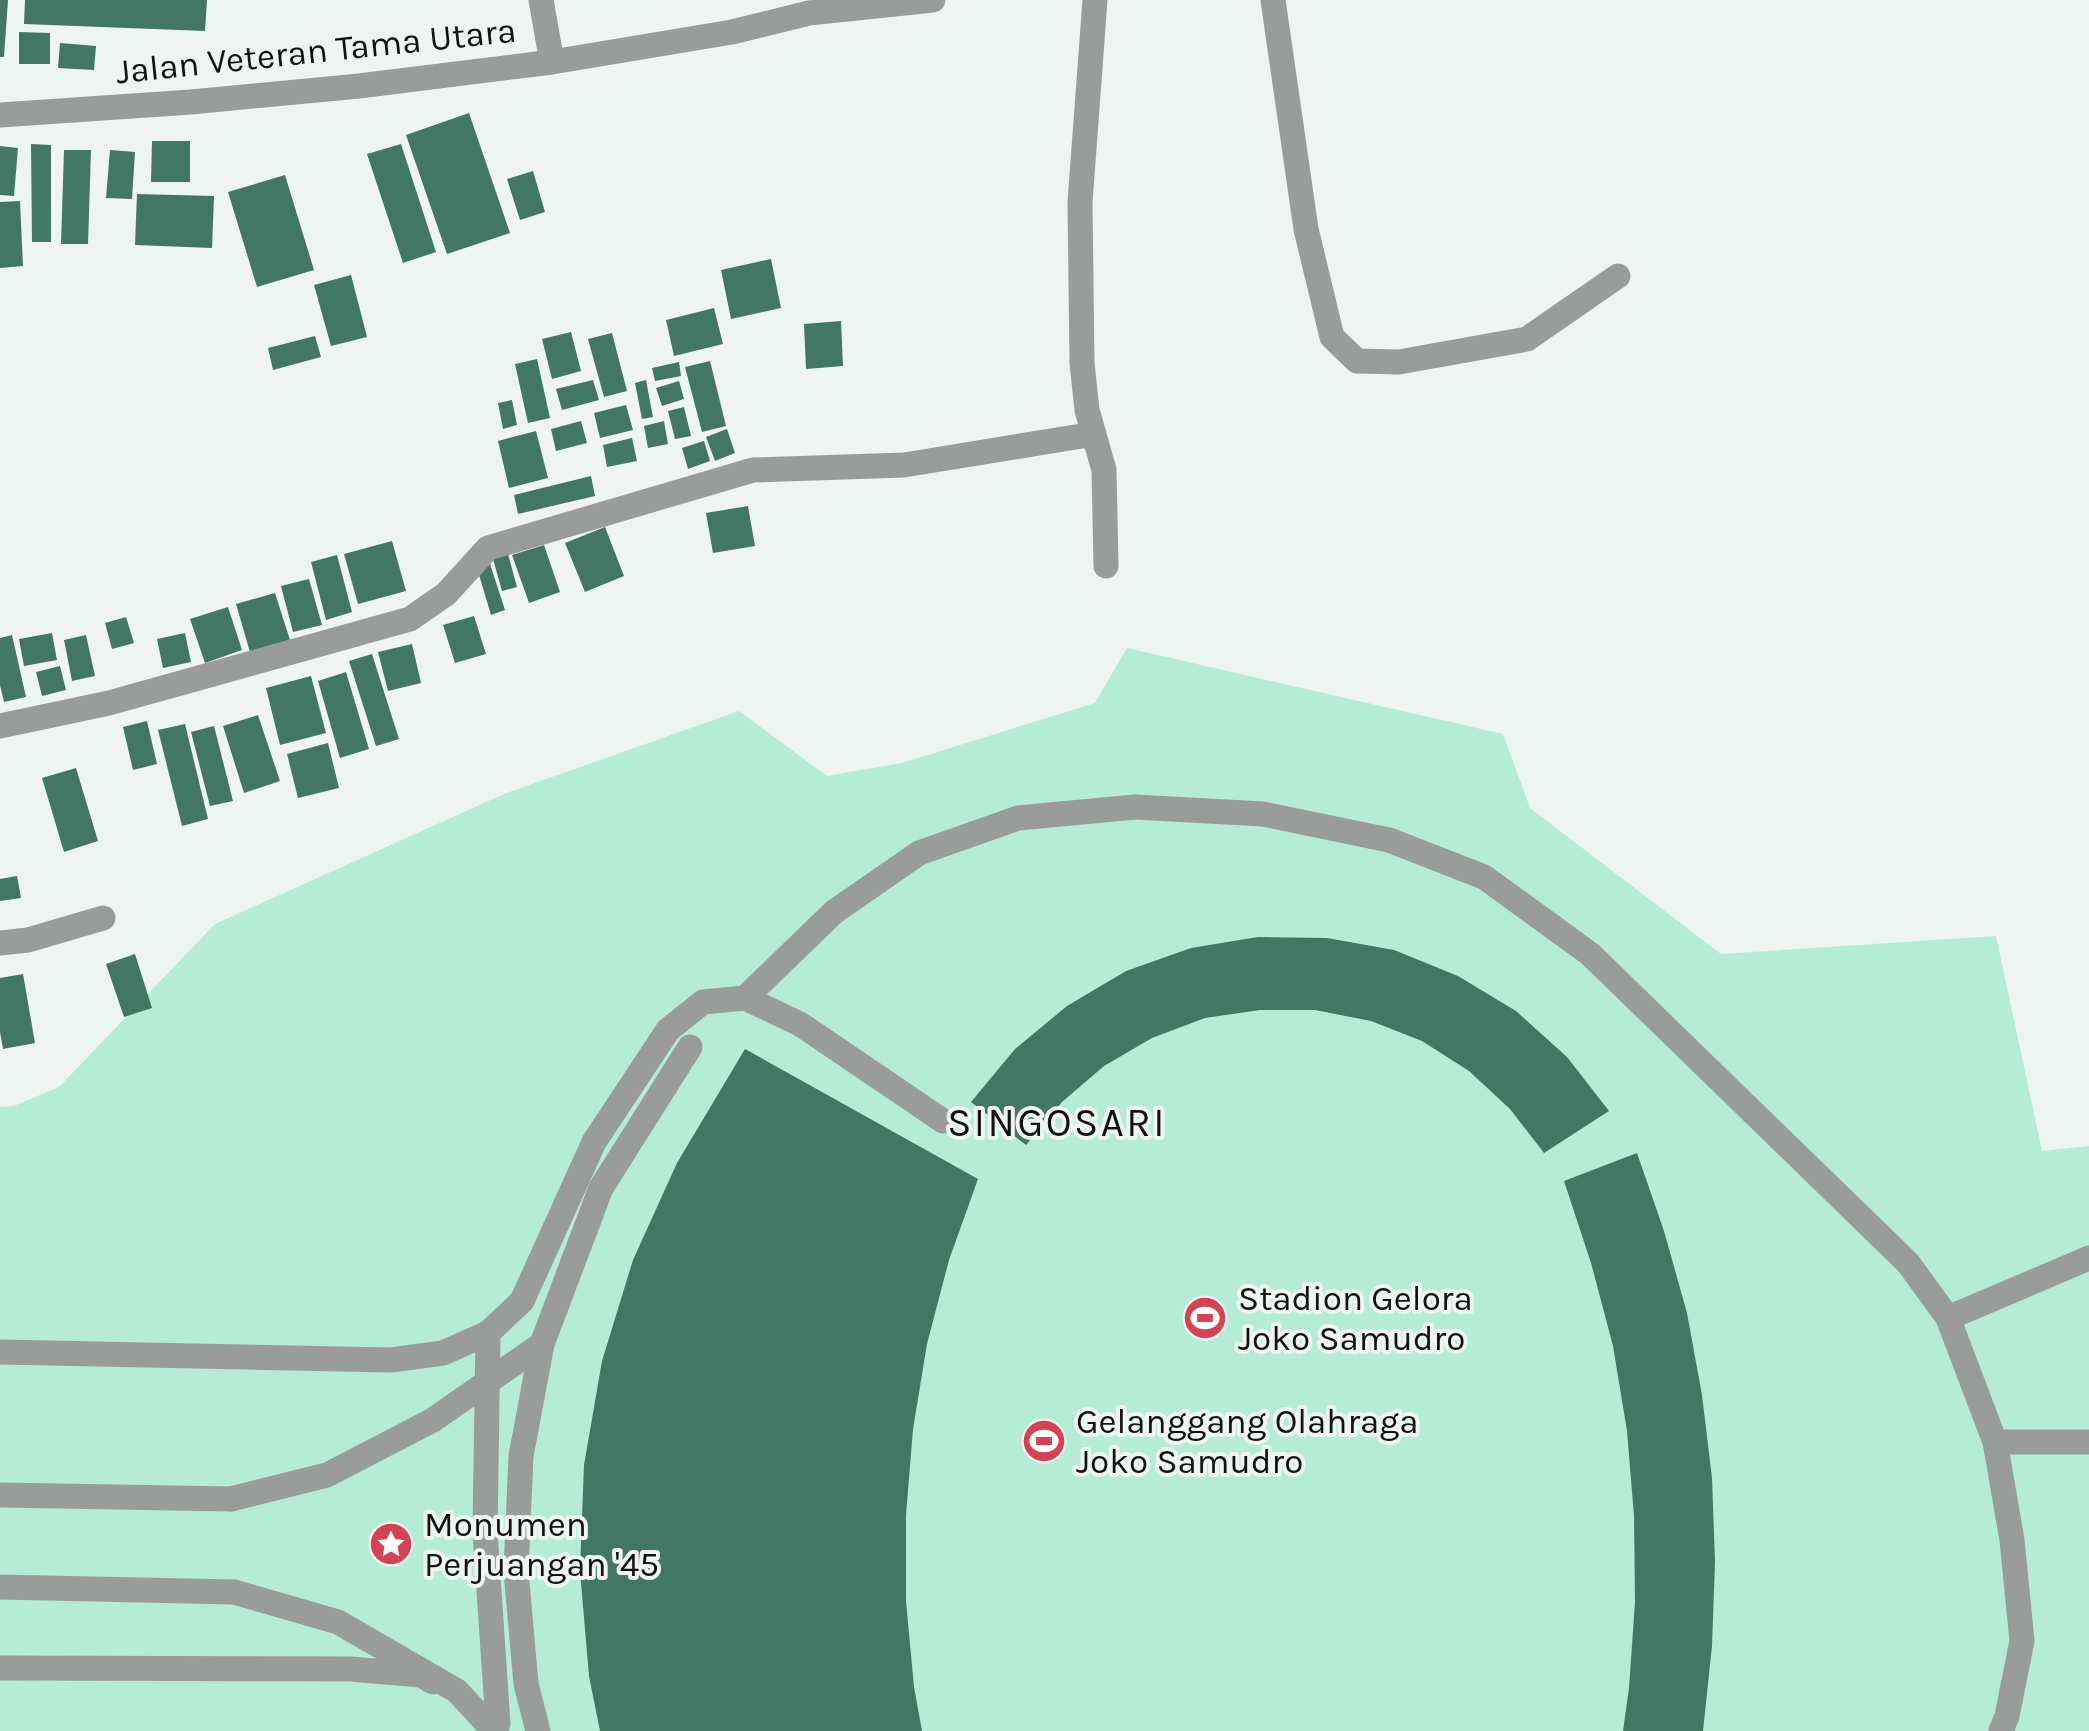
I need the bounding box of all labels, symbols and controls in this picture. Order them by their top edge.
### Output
street label: Jalan Veteran Tama Utara [114,10,518,92]
district label: SINGOSARI [947,1099,1167,1146]
place label: Stadion Gelora Joko Samudro [1238,1278,1473,1359]
sports icon: Stadion Gelora Joko Samudro [1182,1295,1228,1341]
place label: Gelanggang Olahraga Joko Samudro [1076,1401,1418,1482]
sports icon: Gelanggang Olahraga Joko Samudro [1021,1418,1067,1464]
place label: Monumen Perjuangan '45 [424,1504,659,1585]
place icon: Monumen Perjuangan '45 [368,1521,414,1567]

